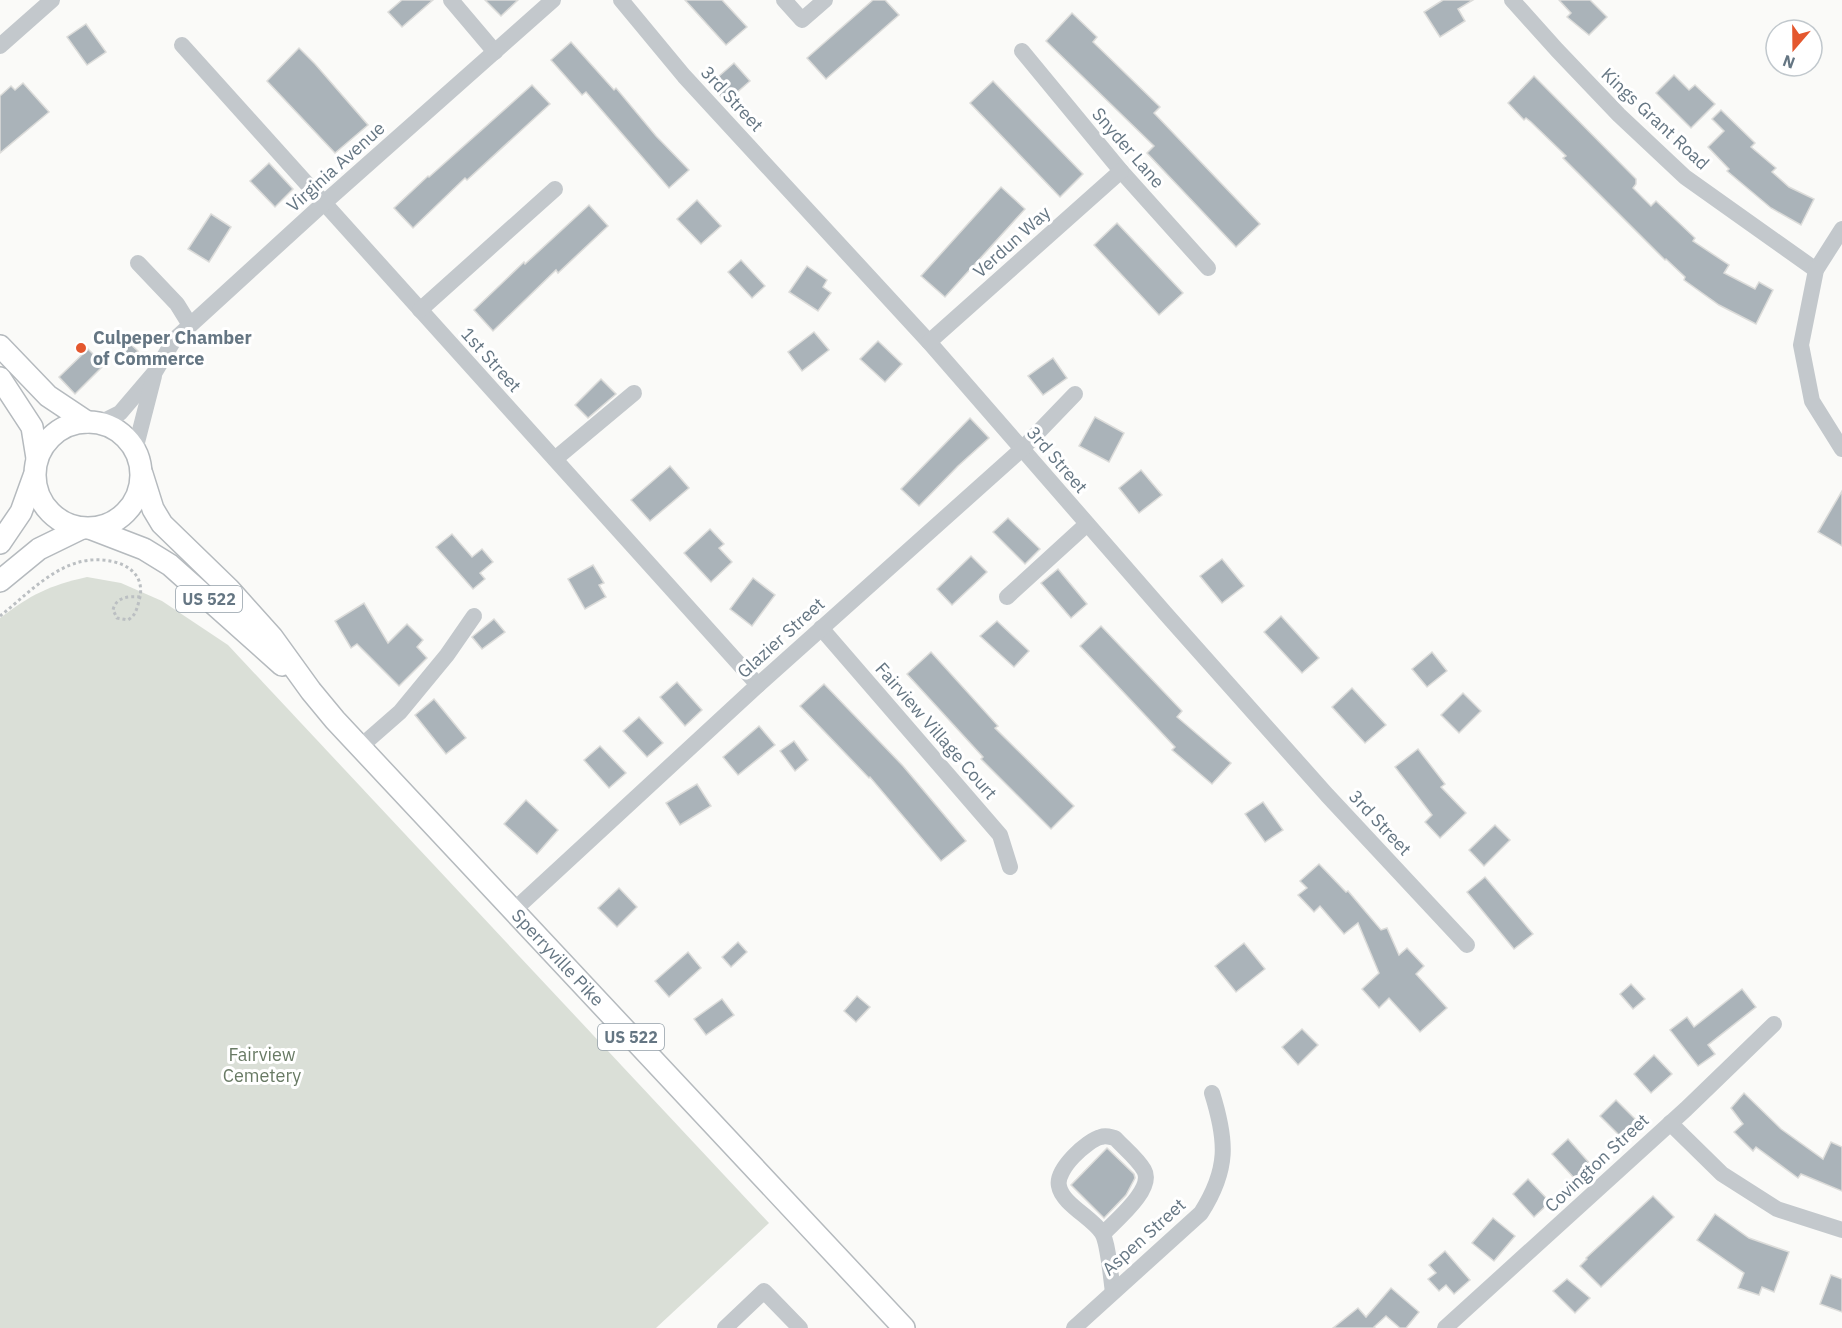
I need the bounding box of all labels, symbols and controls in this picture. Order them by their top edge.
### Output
north arrow [1764,18,1824,78]
text: N [1780,51,1798,73]
street label: 3rd Street [696,61,769,136]
street label: Kings Grant Road [1596,63,1714,175]
street label: Snyder Lane [1087,103,1170,193]
street label: Virginia Avenue [282,116,390,217]
street label: Verdun Way [968,201,1055,282]
street label: 1st Street [456,322,526,397]
place label: Culpeper Chamber of Commerce [93,326,252,370]
marker: Culpeper Chamber of Commerce [74,341,88,355]
street label: 3rd Street [1022,421,1093,498]
road number: US 522 [176,586,242,612]
street label: Glazier Street [732,592,829,683]
street label: Fairview Village Court [871,657,1002,804]
street label: 3rd Street [1344,785,1417,860]
street label: Sperryville Pike [507,904,609,1011]
road number: US 522 [598,1024,664,1050]
park label: Fairview Cemetery [223,1043,301,1087]
street label: Covington Street [1540,1108,1654,1217]
street label: Aspen Street [1097,1193,1190,1280]

